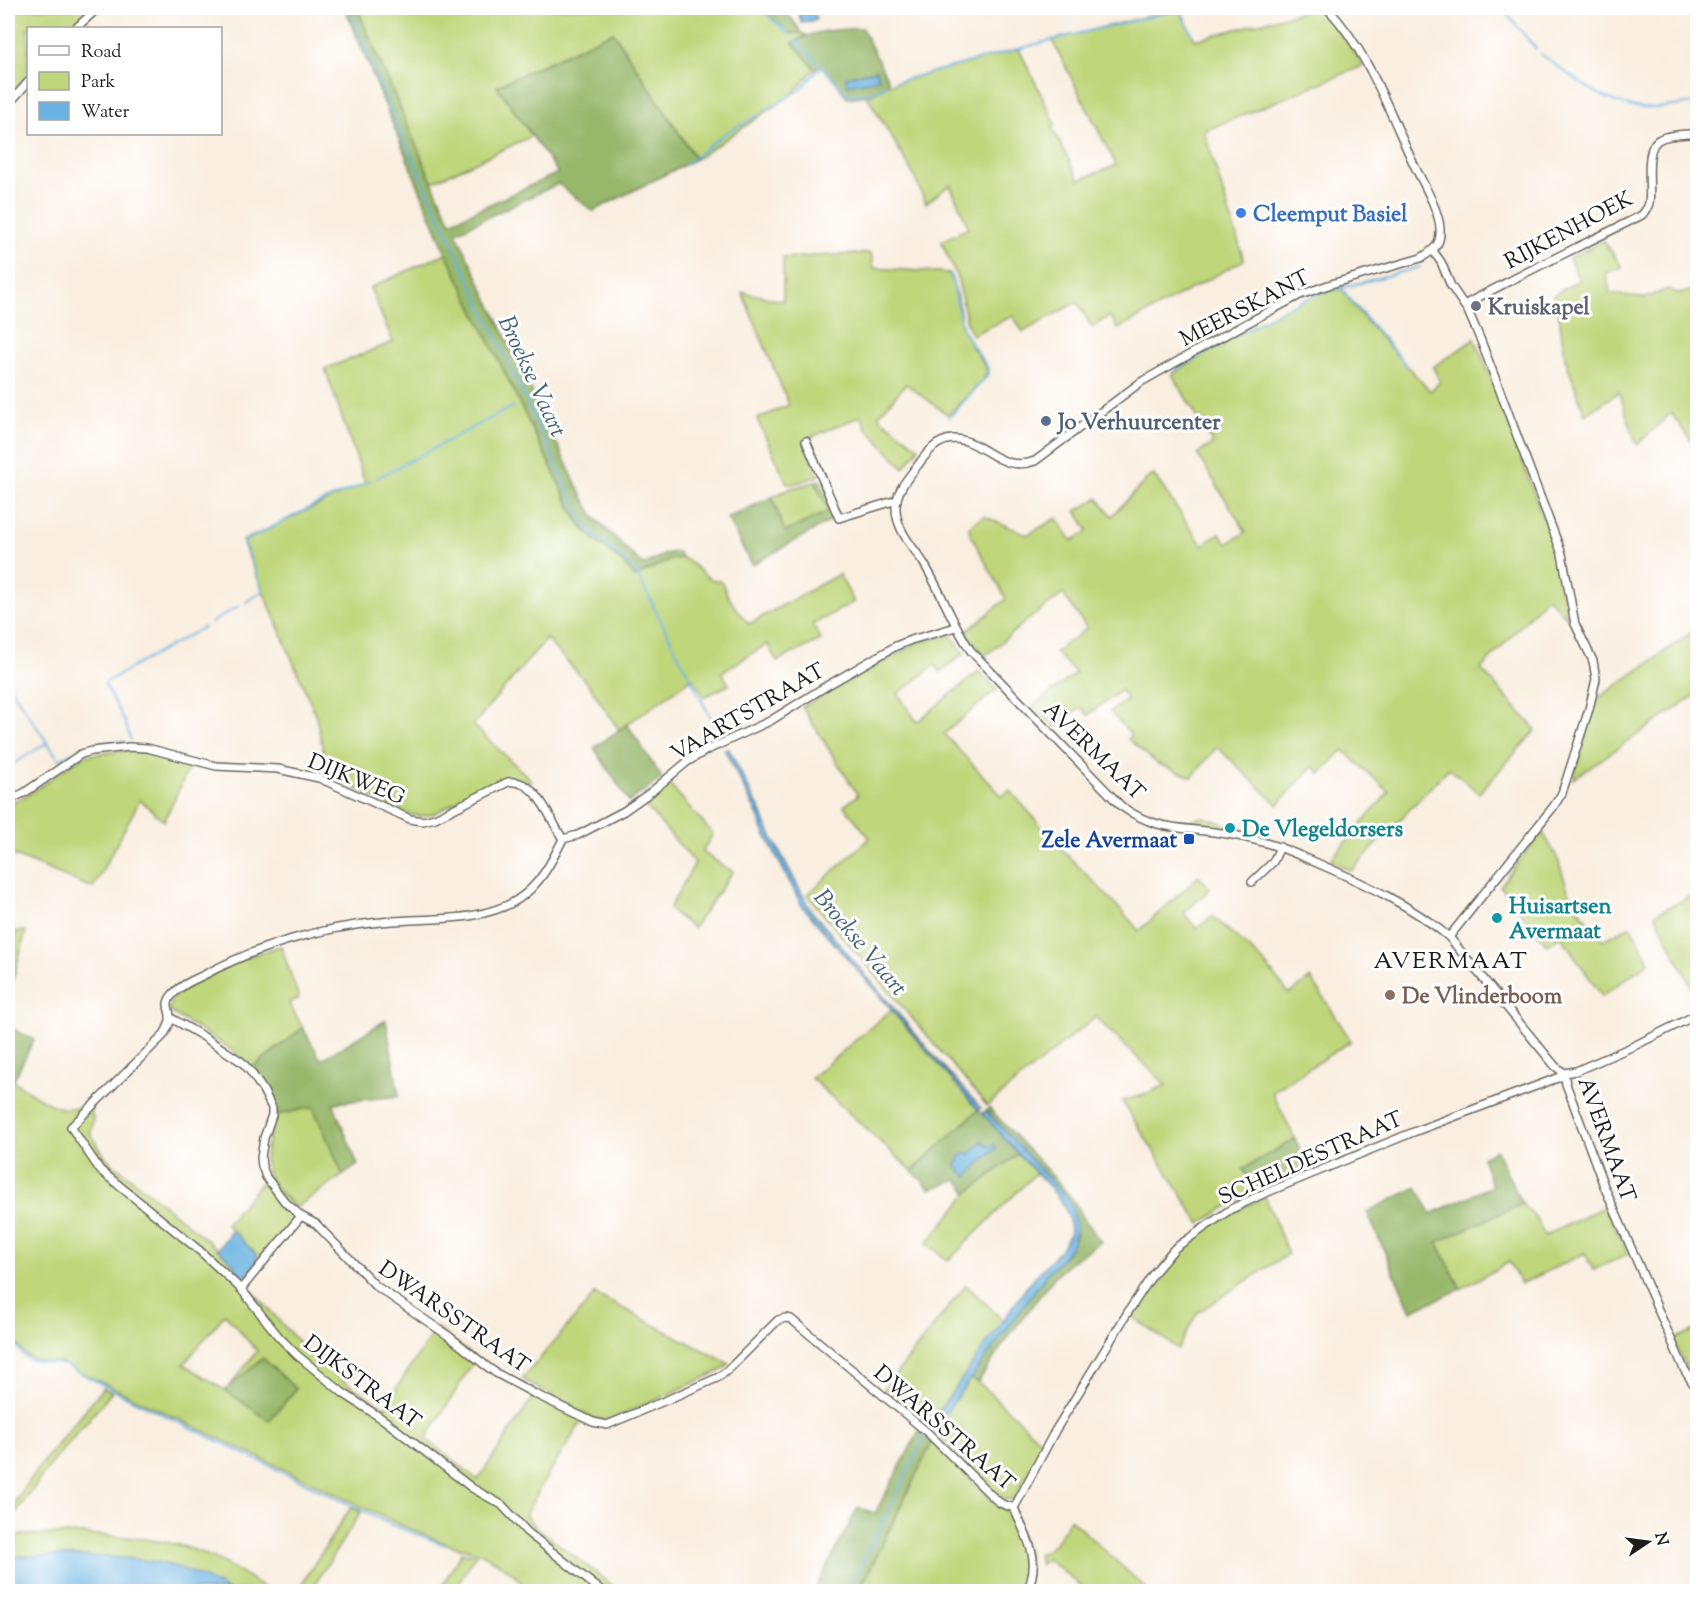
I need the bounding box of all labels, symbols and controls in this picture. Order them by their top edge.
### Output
legend [27,27,222,135]
text: Road [81,40,121,66]
text: Park [81,70,116,96]
text: Water [81,100,130,126]
street label: RIJKENHOEK [1499,184,1639,279]
place label: Cleemput Basiel [1253,200,1408,232]
marker: Cleemput Basiel [1234,206,1248,220]
street label: MEERSKANT [1175,263,1316,356]
place label: Kruiskapel [1488,293,1591,325]
marker: Kruiskapel [1469,299,1483,313]
water label: Broekse Vaart [488,311,574,443]
place label: Jo Verhuurcenter [1056,408,1221,440]
marker: Jo Verhuurcenter [1039,414,1053,428]
street label: VAARTSTRAAT [665,656,832,771]
street label: AVERMAAT [1035,695,1152,810]
street label: DIJKWEG [302,747,409,815]
place label: De Vlegeldorsers [1242,815,1404,847]
marker: De Vlegeldorsers [1223,821,1237,835]
place label: Zele Avermaat [1042,826,1177,858]
marker: Zele Avermaat [1182,832,1196,846]
water label: Broekse Vaart [805,882,914,1004]
place label: Huisartsen Avermaat [1509,892,1611,949]
marker: Huisartsen Avermaat [1490,911,1504,925]
district label: AVERMAAT [1374,945,1529,979]
place label: De Vlinderboom [1402,982,1563,1014]
marker: De Vlinderboom [1383,988,1397,1002]
street label: AVERMAAT [1568,1073,1643,1208]
street label: SCHELDESTRAAT [1214,1104,1409,1215]
street label: DWARSSTRAAT [371,1254,536,1383]
street label: DIJKSTRAAT [296,1328,427,1439]
street label: DWARSSTRAAT [865,1359,1021,1500]
north arrow [1618,1512,1678,1572]
text: N [1648,1530,1673,1548]

